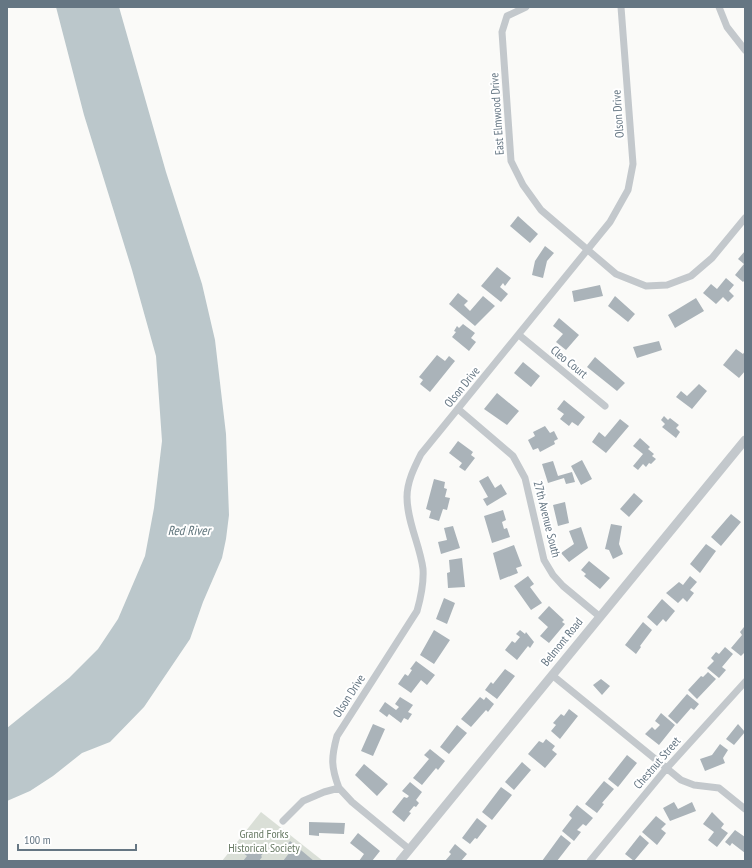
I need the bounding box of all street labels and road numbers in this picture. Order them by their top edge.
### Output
street label: East Elmwood Drive [486,72,507,156]
street label: Olson Drive [608,89,627,139]
street label: Cleo Court [548,342,591,382]
street label: Olson Drive [441,363,483,410]
street label: 27th Avenue South [531,479,564,559]
street label: Belmont Road [538,614,586,669]
street label: Olson Drive [329,671,368,720]
street label: Chestnut Street [630,733,684,792]

